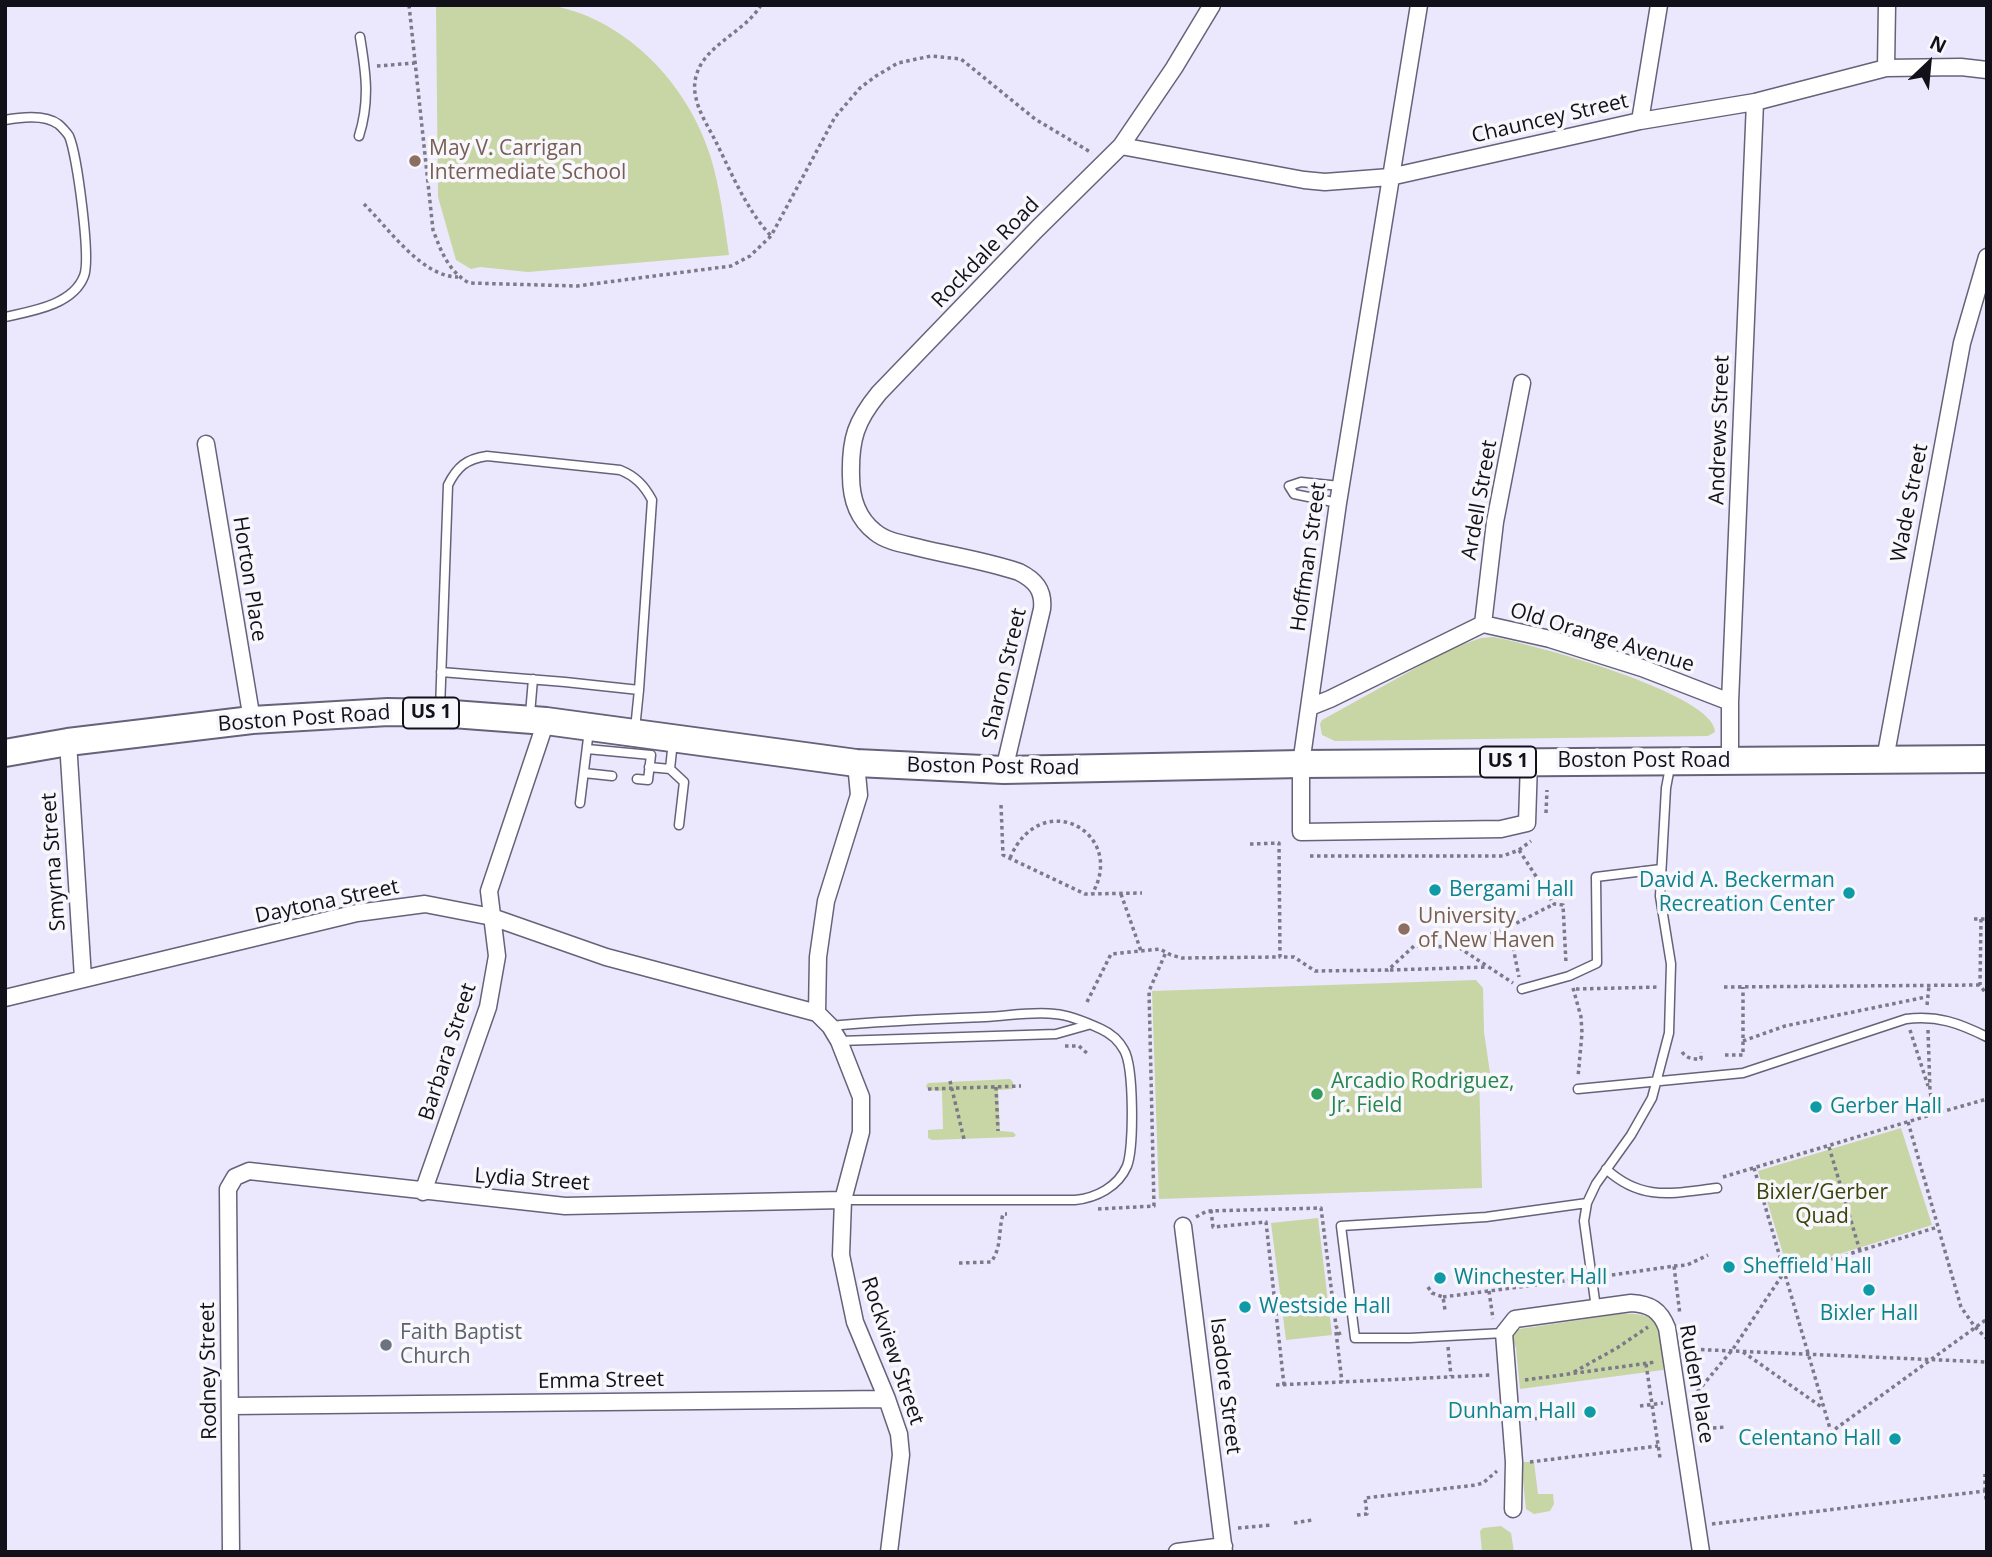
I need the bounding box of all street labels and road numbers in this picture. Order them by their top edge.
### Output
street label: Chauncey Street [1469,89,1631,149]
street label: Rockdale Road [927,193,1045,313]
street label: Andrews Street [1705,355,1735,505]
street label: Ardell Street [1457,438,1503,562]
street label: Wade Street [1886,442,1934,564]
street label: Hoffman Street [1286,481,1332,633]
street label: Horton Place [227,515,271,643]
street label: Old Orange Avenue [1507,598,1697,678]
street label: Sharon Street [978,606,1032,742]
road number: US 1 [403,698,459,728]
street label: Boston Post Road [217,700,391,738]
road number: US 1 [1480,747,1536,778]
street label: Boston Post Road [1558,748,1730,774]
street label: Boston Post Road [906,753,1080,781]
street label: Smyrna Street [37,792,71,932]
street label: Daytona Street [253,874,401,930]
street label: Barbara Street [414,980,482,1124]
street label: Lydia Street [474,1163,590,1197]
street label: Rockview Street [855,1274,929,1428]
street label: Rodney Street [195,1302,223,1440]
street label: Isadore Street [1204,1316,1246,1456]
street label: Ruden Place [1673,1323,1719,1445]
street label: Emma Street [538,1367,664,1395]

